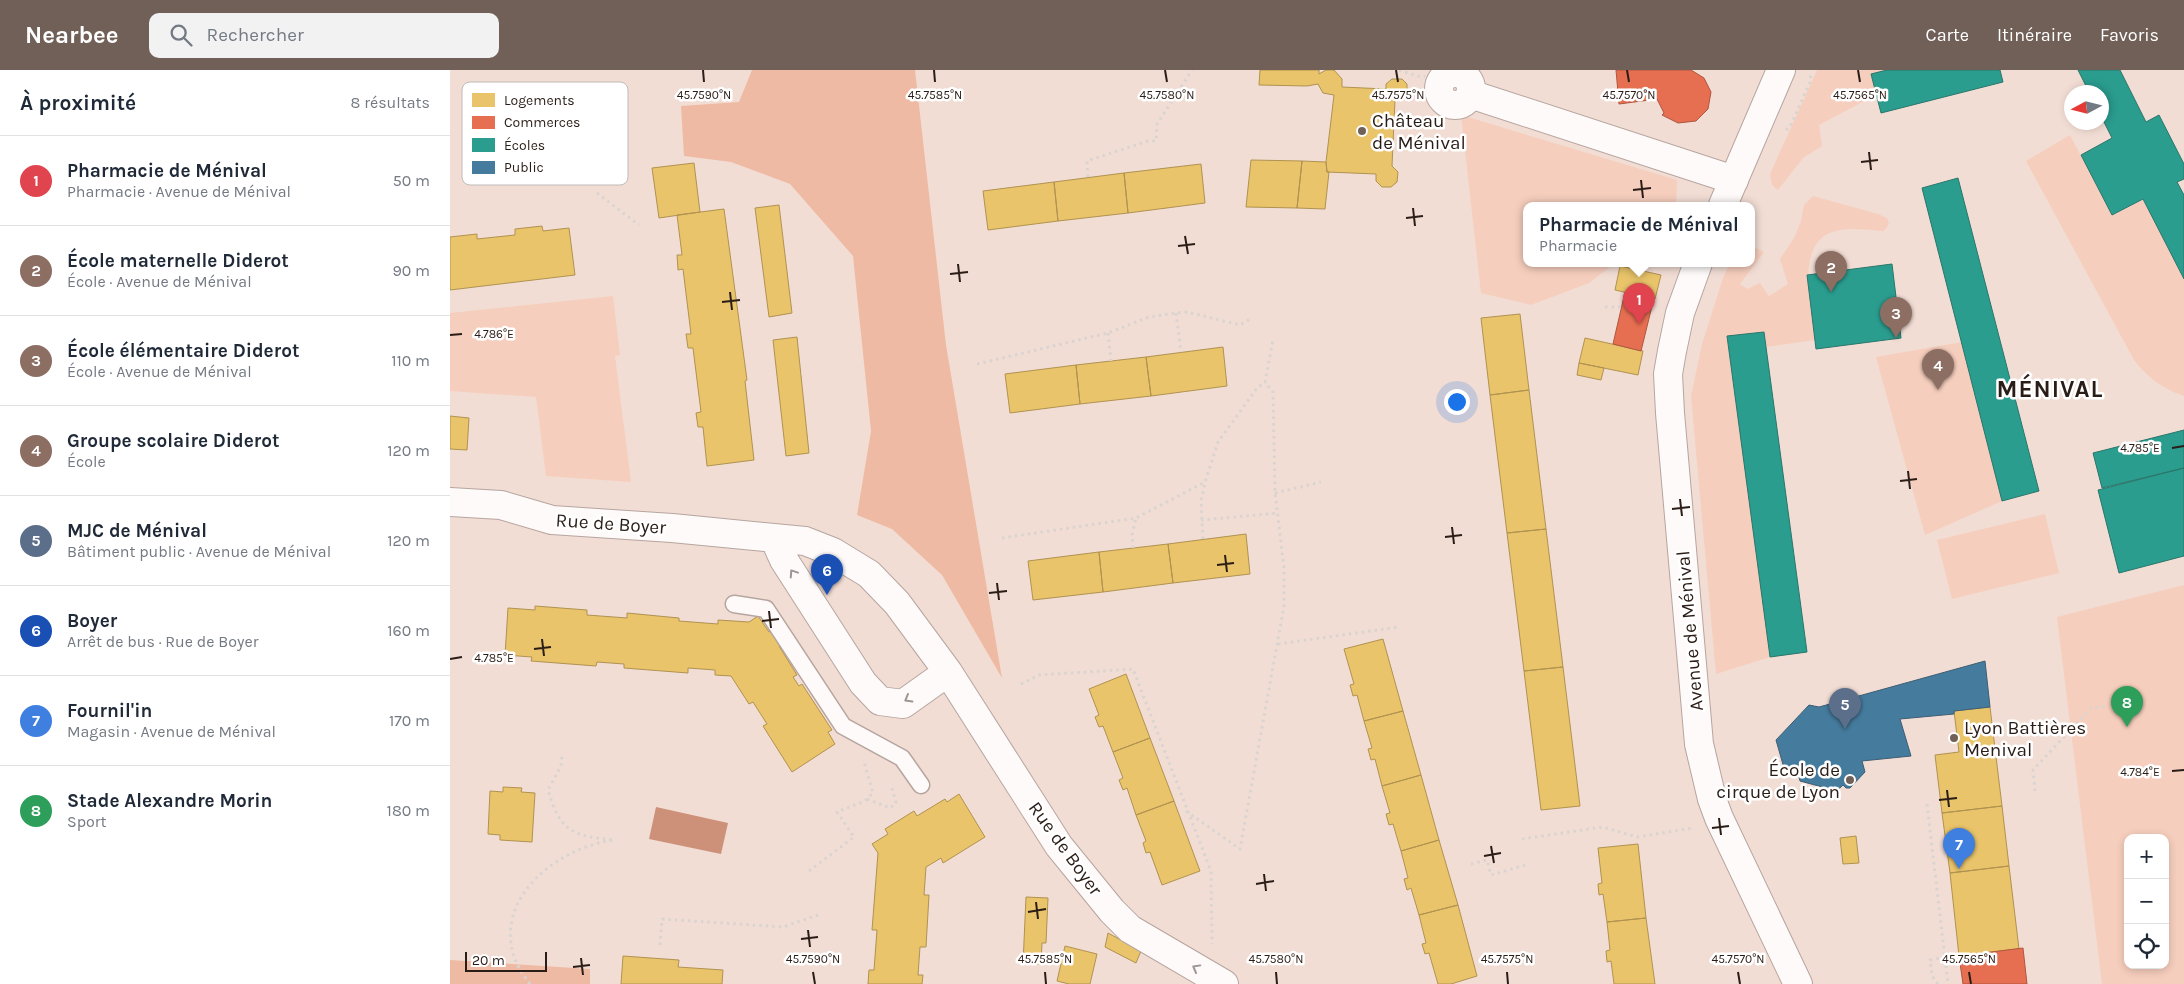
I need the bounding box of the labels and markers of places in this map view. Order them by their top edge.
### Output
place label: Château de Ménival [1372,110,1466,154]
marker: Château de Ménival [1356,125,1368,137]
pin: 2 [1815,251,1847,292]
pin: 1 [1623,283,1655,324]
pin: 3 [1880,297,1912,338]
pin: 4 [1922,349,1954,390]
pin: 6 [811,554,843,595]
pin: 8 [2111,686,2143,727]
pin: 5 [1829,688,1861,729]
place label: Lyon Battières Menival [1964,717,2086,761]
marker: Lyon Battières Menival [1948,732,1960,744]
place label: École de cirque de Lyon [1716,758,1840,803]
marker: École de cirque de Lyon [1844,774,1856,786]
pin: 7 [1943,828,1975,869]

